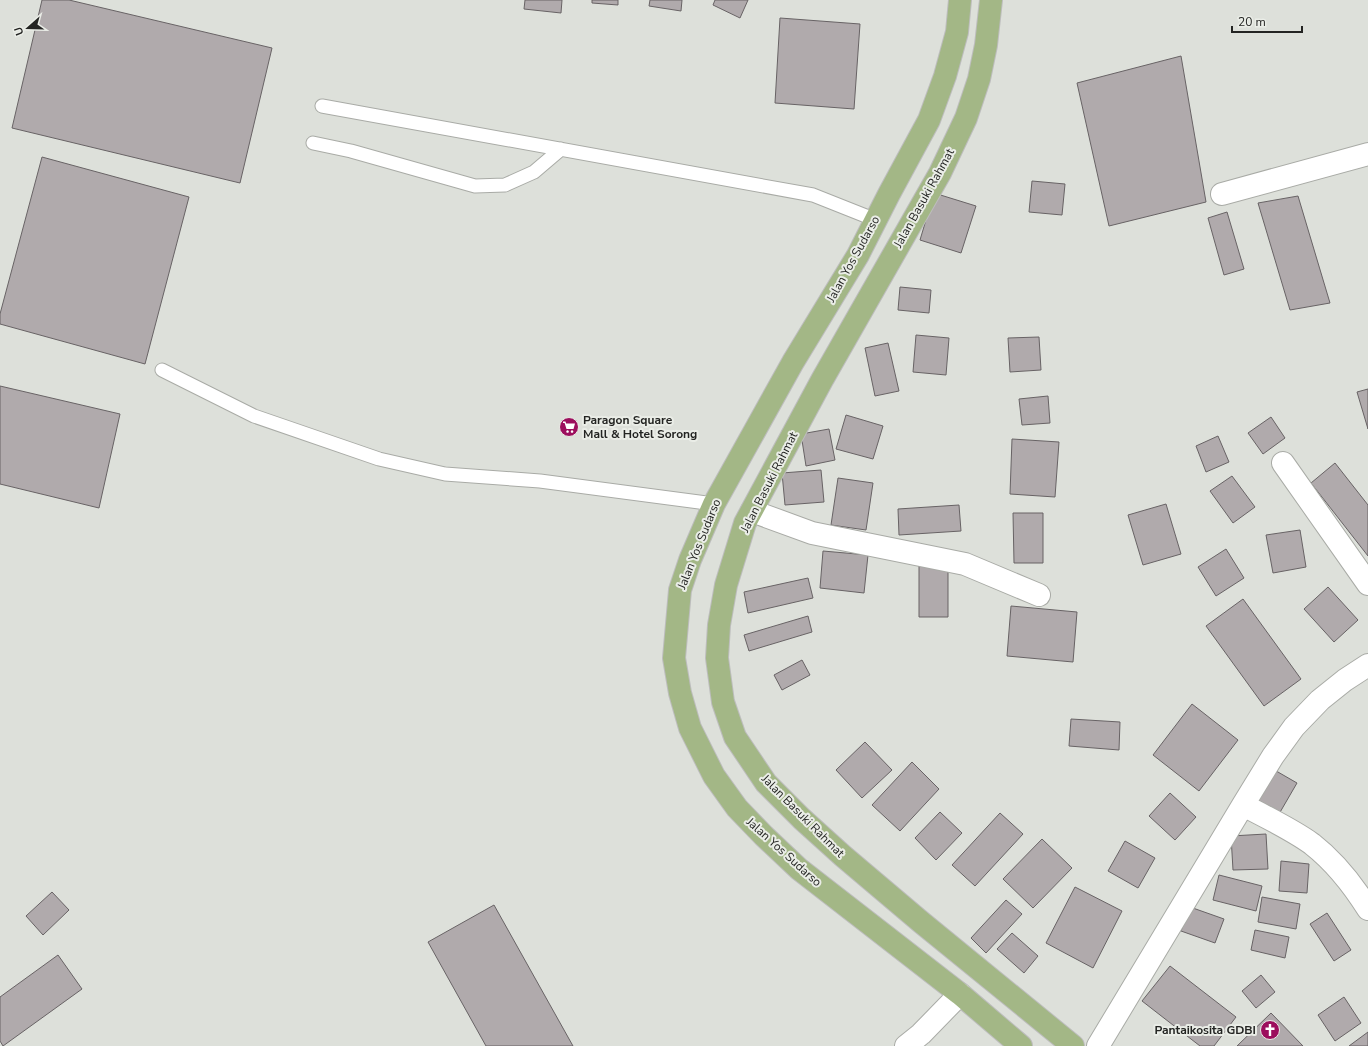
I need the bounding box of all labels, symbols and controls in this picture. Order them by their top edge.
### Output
north arrow [8,8,48,48]
scale bar [1232,8,1302,34]
text: 20 m [1238,14,1266,30]
text: U [11,25,28,38]
street label: Jalan Basuki Rahmat [890,145,958,251]
street label: Jalan Yos Sudarso [822,213,883,306]
place label: Paragon Square Mall & Hotel Sorong [583,412,697,442]
supermarket icon: Paragon Square Mall & Hotel Sorong [558,416,580,438]
street label: Jalan Basuki Rahmat [736,428,802,536]
street label: Jalan Yos Sudarso [673,496,725,592]
street label: Jalan Basuki Rahmat [757,770,848,861]
street label: Jalan Yos Sudarso [742,813,825,890]
church icon: Pantaikosita GDBI [1259,1019,1281,1041]
place label: Pantaikosita GDBI [1154,1022,1256,1038]

